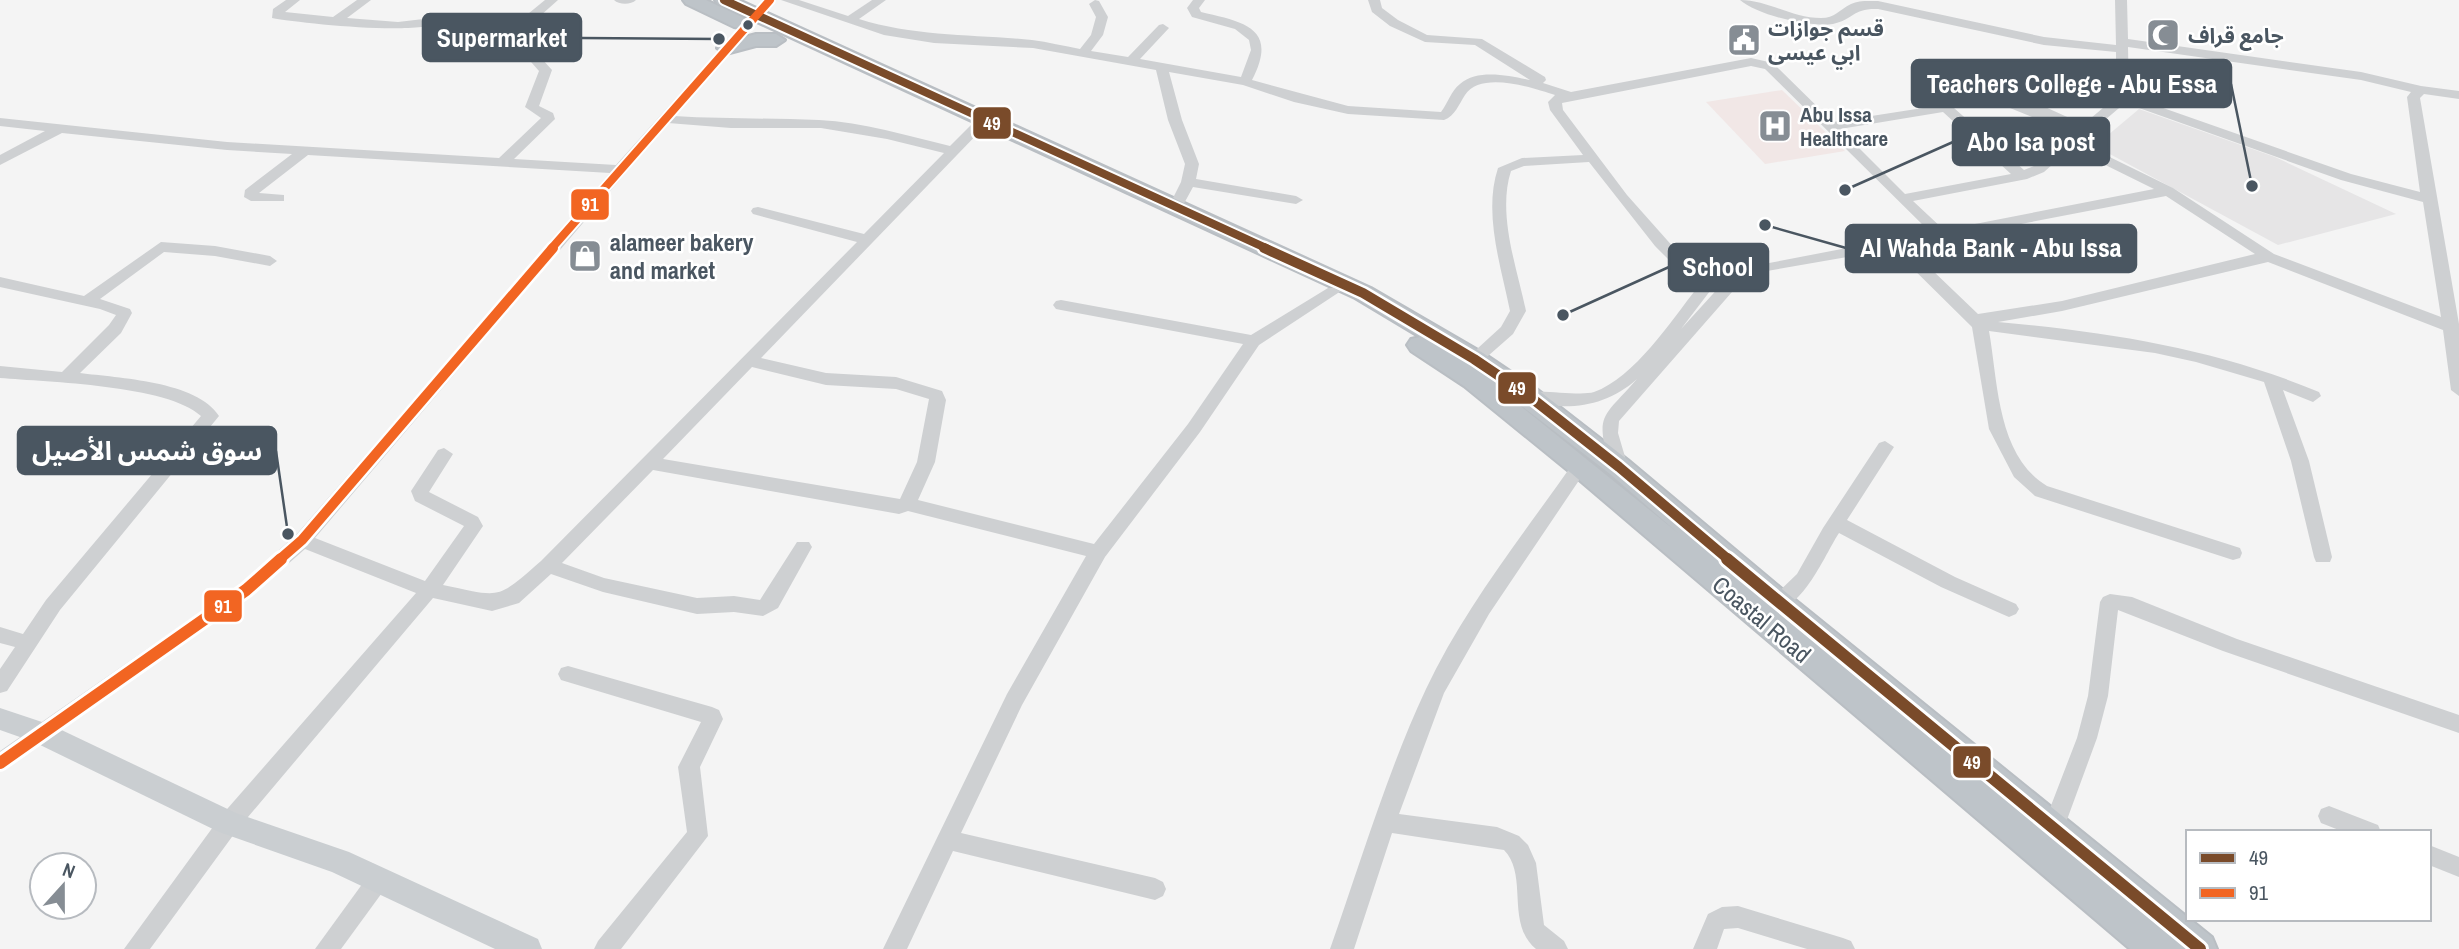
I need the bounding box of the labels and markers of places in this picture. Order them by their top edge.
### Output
callout: Supermarket [423,14,581,61]
place label: قسم جوازات ابي عيسى [1768,14,1884,69]
mosque icon: جامع قراف [2144,16,2182,54]
unlabelled marker [741,18,755,32]
public building icon: قسم جوازات ابي عيسى [1725,21,1763,59]
place label: جامع قراف [2188,21,2284,51]
callout: Teachers College - Abu Essa [1912,60,2231,107]
place label: Abu Issa Healthcare [1800,100,1888,153]
hospital icon: Abu Issa Healthcare [1756,107,1794,145]
callout: Abo Isa post [1953,118,2109,165]
callout: Al Wahda Bank - Abu Issa [1846,225,2136,272]
place label: alameer bakery and market [610,226,753,286]
shop icon: alameer bakery and market [566,237,604,275]
callout: School [1669,244,1768,291]
callout: سوق شمس الأصيل [18,427,276,474]

